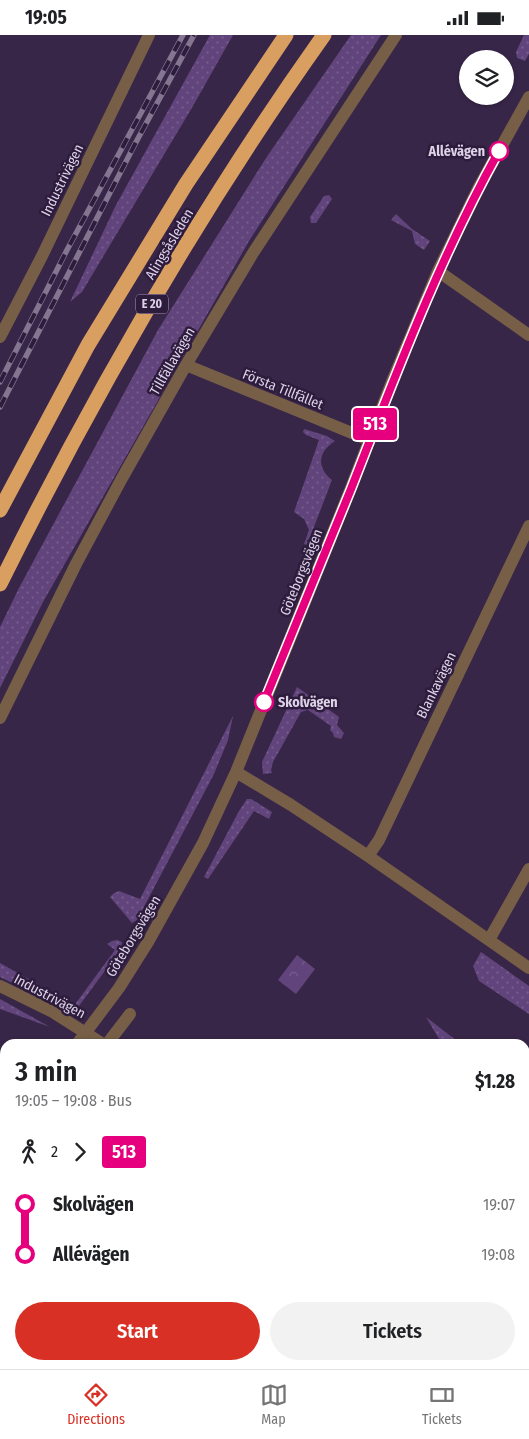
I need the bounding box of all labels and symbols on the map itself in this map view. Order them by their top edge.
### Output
street label: Industrivägen [38,141,87,219]
marker: Allévägen [489,141,509,161]
place label: Allévägen [428,143,485,160]
street label: Alingsåsleden [142,206,197,283]
road number: E 20 [136,295,168,313]
street label: Tillfällavägen [146,324,199,398]
street label: Första Tillfället [240,366,326,413]
line badge: 513 [346,408,404,440]
street label: Göteborgsvägen [276,526,327,618]
street label: Blankavägen [413,649,460,721]
marker: Skolvägen [254,692,274,712]
place label: Skolvägen [278,694,338,711]
street label: Göteborgsvägen [102,893,164,980]
street label: Industrivägen [11,971,88,1022]

